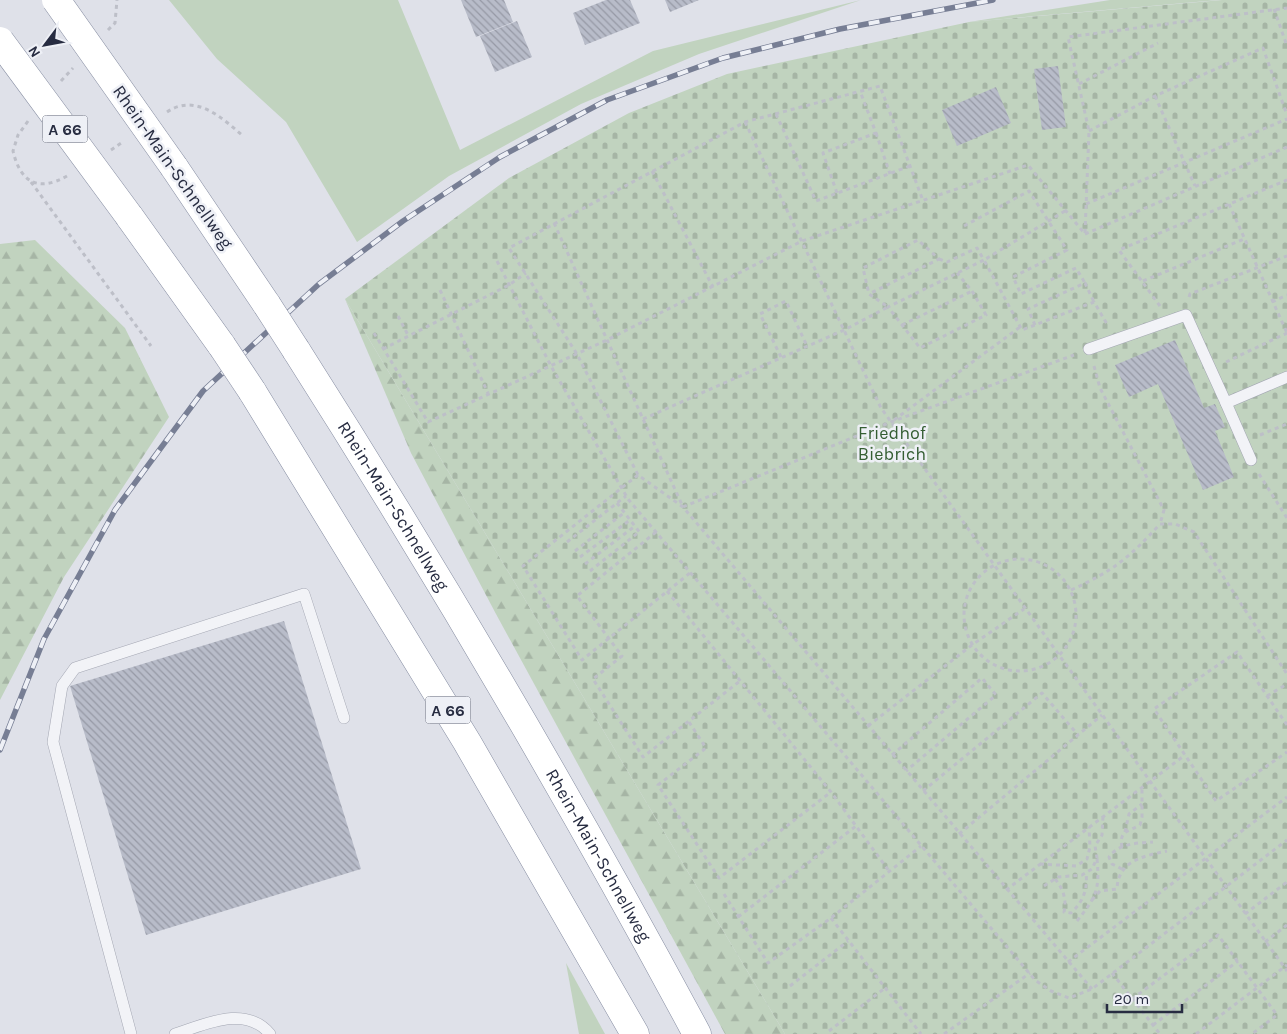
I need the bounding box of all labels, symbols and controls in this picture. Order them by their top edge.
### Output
north arrow [20,20,70,70]
text: N [25,43,44,60]
street label: Rhein-Main-Schnellweg [108,81,238,253]
road number: A 66 [42,116,88,142]
street label: Rhein-Main-Schnellweg [333,417,454,595]
park label: Friedhof Biebrich [858,422,927,465]
road number: A 66 [426,696,470,724]
street label: Rhein-Main-Schnellweg [541,765,656,946]
scale bar [1107,982,1182,1014]
text: 20 m [1114,990,1149,1008]

